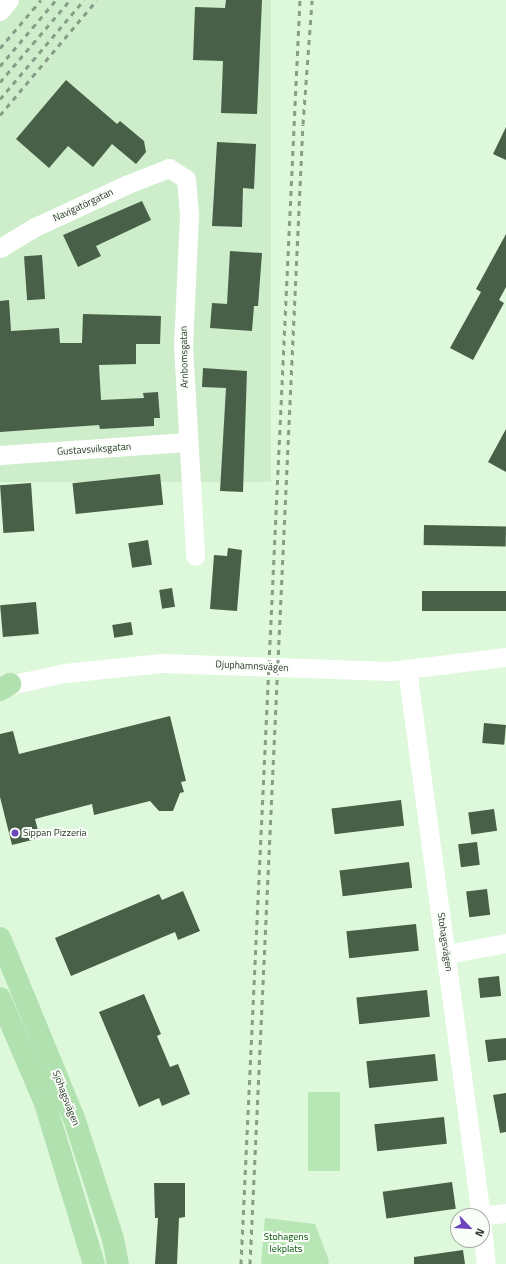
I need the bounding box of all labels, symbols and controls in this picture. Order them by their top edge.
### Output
street label: Navigatörgatan [51,186,115,224]
street label: Arnbomsgatan [177,326,191,388]
street label: Gustavsviksgatan [56,440,132,458]
street label: Djuphamnsvägen [215,658,289,674]
place label: Sippan Pizzeria [23,827,87,839]
marker: Sippan Pizzeria [10,828,20,838]
street label: Stohagsvägen [435,912,455,972]
street label: Sjöhagsvägen [50,1069,82,1127]
north arrow [450,1208,490,1248]
text: N [471,1226,489,1239]
park label: Stohagens lekplats [264,1230,308,1254]

